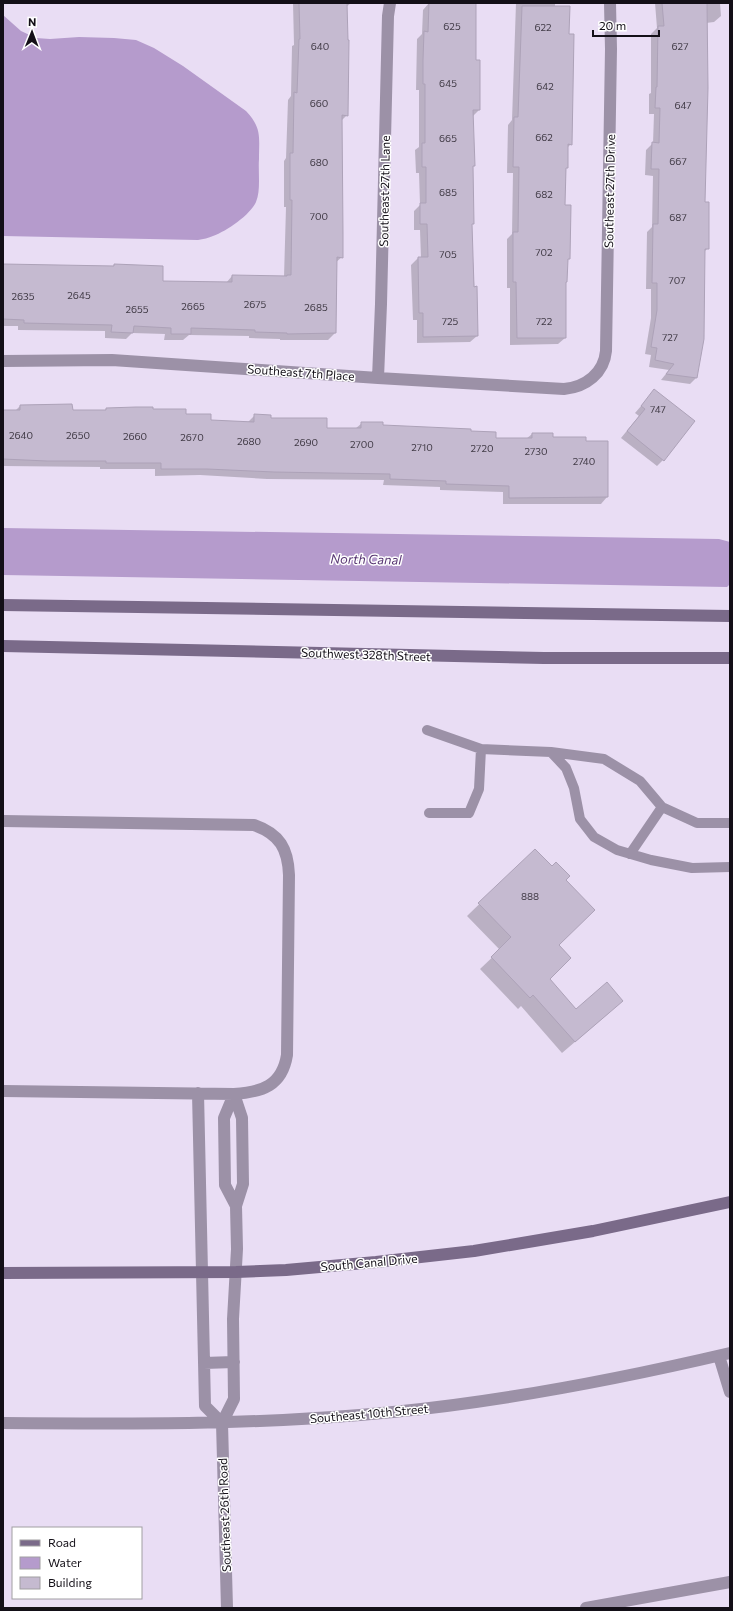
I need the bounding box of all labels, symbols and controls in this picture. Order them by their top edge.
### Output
north arrow [12,12,52,52]
scale bar [593,12,659,38]
text: N [28,15,36,28]
text: 20 m [599,18,626,32]
house number: 625 [443,20,461,32]
house number: 622 [534,21,552,33]
house number: 640 [311,40,329,52]
house number: 627 [672,40,688,52]
house number: 645 [439,77,457,89]
house number: 642 [536,80,554,92]
house number: 660 [310,97,328,109]
house number: 647 [674,99,692,111]
house number: 662 [535,131,553,143]
house number: 665 [439,132,457,144]
street label: Southeast 27th Drive [601,134,617,248]
street label: Southeast 27th Lane [376,135,392,247]
house number: 667 [669,155,687,167]
house number: 680 [310,156,328,168]
house number: 685 [439,186,457,198]
house number: 682 [535,188,553,200]
house number: 700 [310,210,328,222]
house number: 687 [669,211,687,223]
house number: 702 [535,246,553,258]
house number: 705 [439,248,457,260]
house number: 707 [668,274,686,286]
house number: 2645 [67,289,91,301]
house number: 2635 [11,290,35,302]
house number: 2675 [244,298,267,310]
house number: 2665 [181,300,205,312]
house number: 2685 [304,301,328,313]
house number: 2655 [125,303,149,315]
house number: 725 [442,315,459,327]
house number: 722 [536,315,553,327]
house number: 727 [662,331,678,343]
street label: Southeast 7th Place [247,361,355,383]
house number: 747 [650,403,666,415]
house number: 2640 [9,429,33,441]
house number: 2650 [66,429,90,441]
house number: 2660 [123,430,147,442]
house number: 2670 [180,431,204,443]
house number: 2680 [237,435,261,447]
house number: 2690 [294,436,318,448]
house number: 2700 [350,438,374,450]
house number: 2710 [411,441,433,453]
house number: 2720 [471,442,493,454]
house number: 2730 [524,445,548,457]
house number: 2740 [573,455,595,467]
water label: North Canal [330,550,402,568]
street label: Southwest 328th Street [301,645,431,663]
house number: 888 [521,890,539,902]
street label: South Canal Drive [320,1251,418,1273]
street label: Southeast 10th Street [309,1401,429,1425]
street label: Southeast 26th Road [215,1458,233,1572]
legend [12,1527,142,1599]
text: Road [48,1535,76,1549]
text: Water [48,1555,82,1569]
text: Building [48,1575,92,1589]

